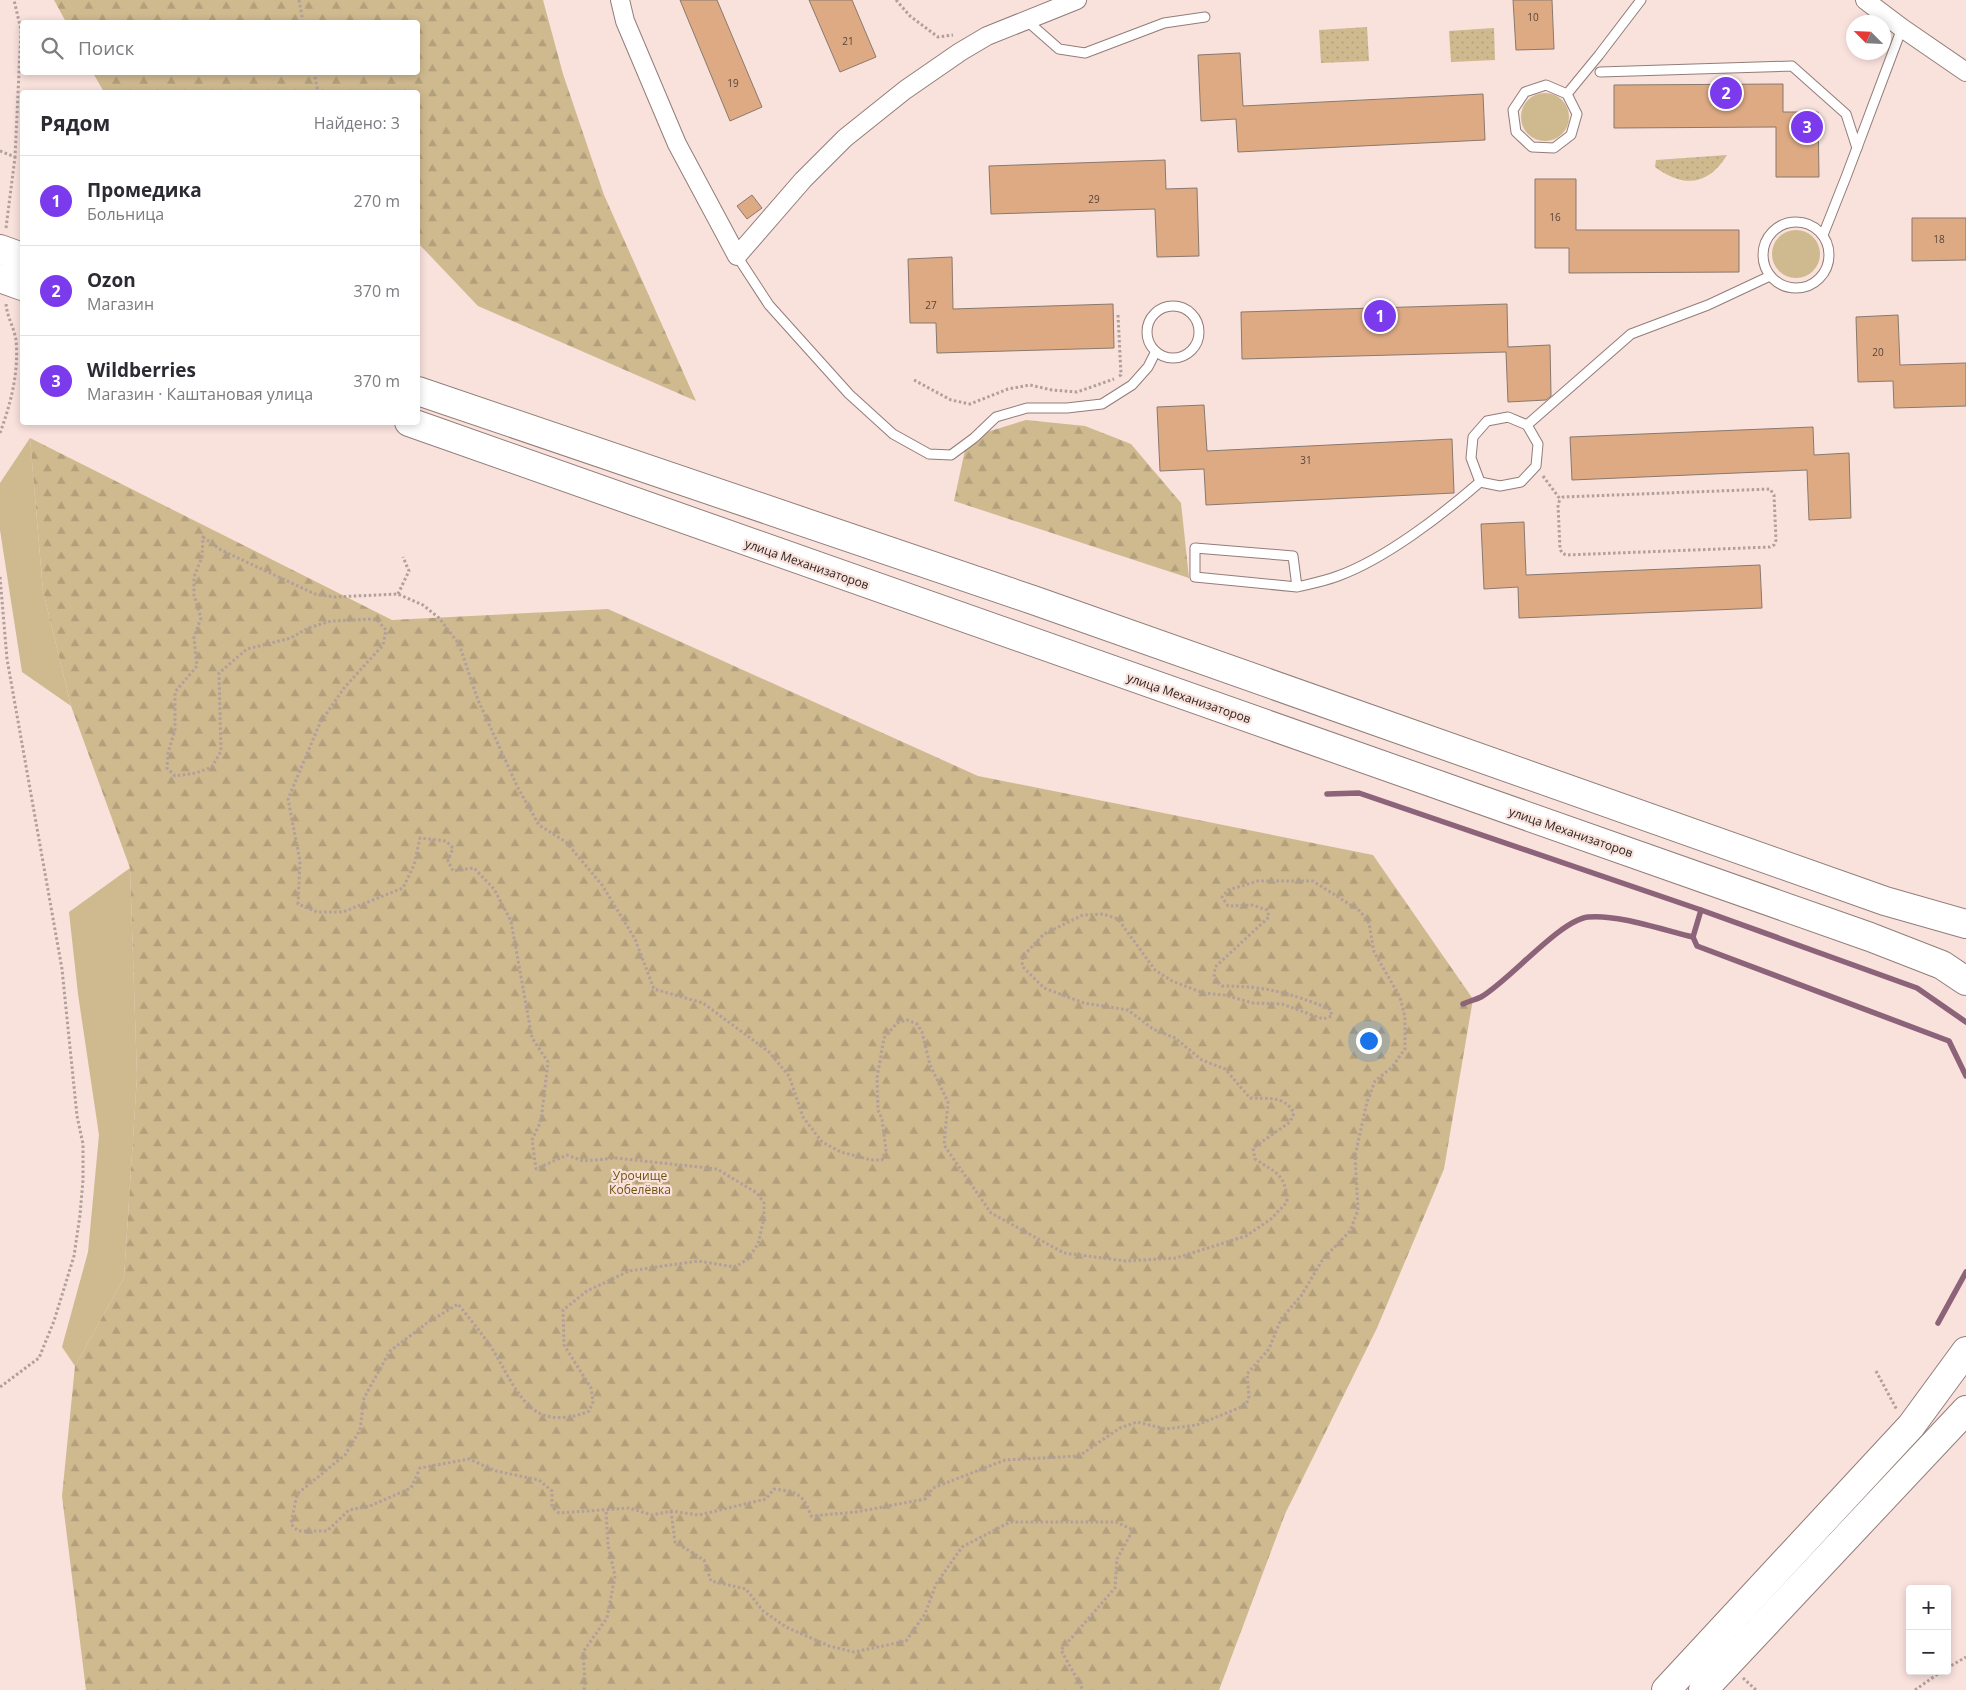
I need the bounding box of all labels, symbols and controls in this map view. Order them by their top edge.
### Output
house number: 10 [1527,10,1539,24]
north arrow [1846,15,1891,60]
search box [20,20,420,75]
icon: search [38,34,66,62]
house number: 21 [842,34,854,48]
text: Поиск [78,35,134,61]
pin: 2 [1710,74,1742,112]
house number: 19 [727,76,739,90]
pin: 3 [1791,108,1823,146]
text: Рядом [40,109,110,137]
text: Найдено: 3 [314,112,400,134]
text: Промедика [87,177,202,203]
text: 1 [51,190,61,212]
text: 270 m [354,190,400,212]
house number: 29 [1088,192,1100,206]
text: Больница [87,203,164,225]
house number: 16 [1549,210,1561,224]
house number: 18 [1933,232,1945,246]
text: Ozon [87,267,136,293]
text: 2 [51,280,61,302]
text: 370 m [354,280,400,302]
text: Магазин [87,293,154,315]
pin: 1 [1364,297,1396,335]
house number: 27 [925,298,937,312]
house number: 20 [1872,345,1884,359]
text: Wildberries [87,357,196,383]
text: 3 [51,370,61,392]
text: 370 m [354,370,400,392]
text: Магазин · Каштановая улица [87,383,313,405]
house number: 31 [1300,453,1312,467]
street label: улица Механизаторов [743,535,871,593]
street label: улица Механизаторов [1125,669,1253,727]
street label: улица Механизаторов [1507,803,1635,861]
your location [1356,1028,1382,1054]
park label: Урочище Кобелёвка [609,1167,671,1198]
map controls [1906,1585,1951,1675]
button: + [1906,1585,1951,1630]
button: − [1906,1630,1951,1675]

